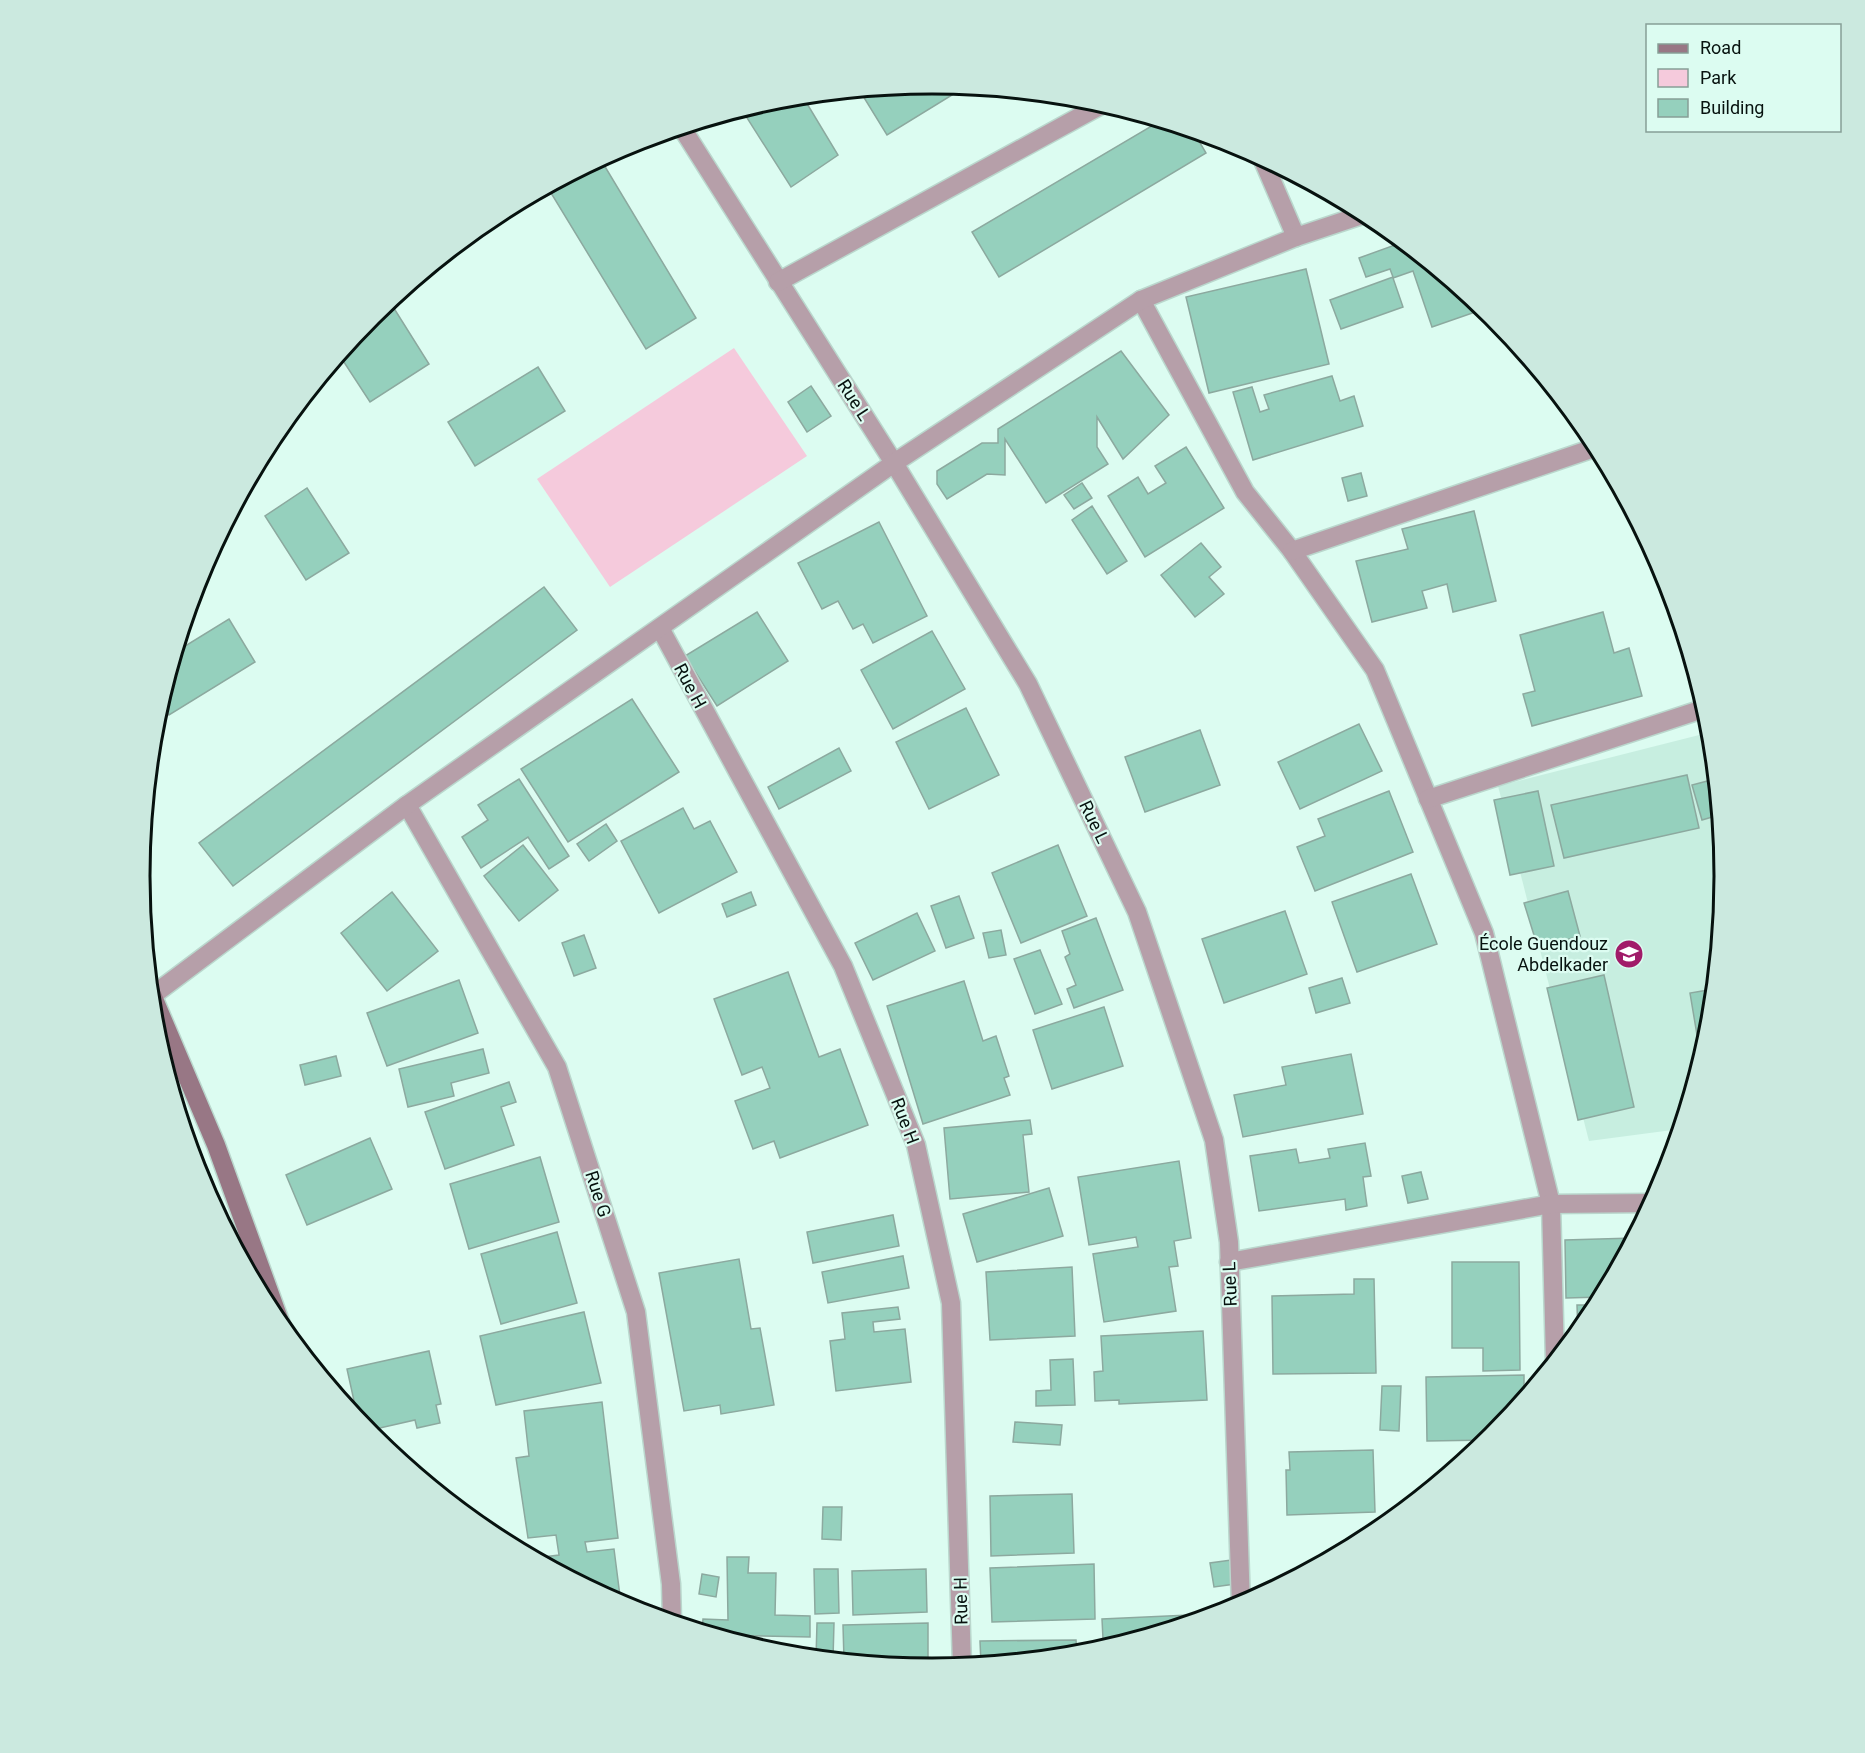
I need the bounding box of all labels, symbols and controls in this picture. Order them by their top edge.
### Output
legend [1646,24,1841,132]
text: Road [1700,37,1741,58]
text: Park [1700,67,1737,88]
text: Building [1700,97,1764,118]
street label: Rue L [833,375,876,424]
street label: Rue H [670,660,711,712]
street label: Rue L [1075,797,1114,847]
place label: École Guendouz Abdelkader [1479,933,1608,975]
school or university icon: École Guendouz Abdelkader [1613,938,1645,970]
street label: Rue H [887,1095,924,1147]
street label: Rue G [581,1168,616,1220]
street label: Rue L [1218,1261,1241,1307]
street label: Rue H [950,1577,971,1625]

